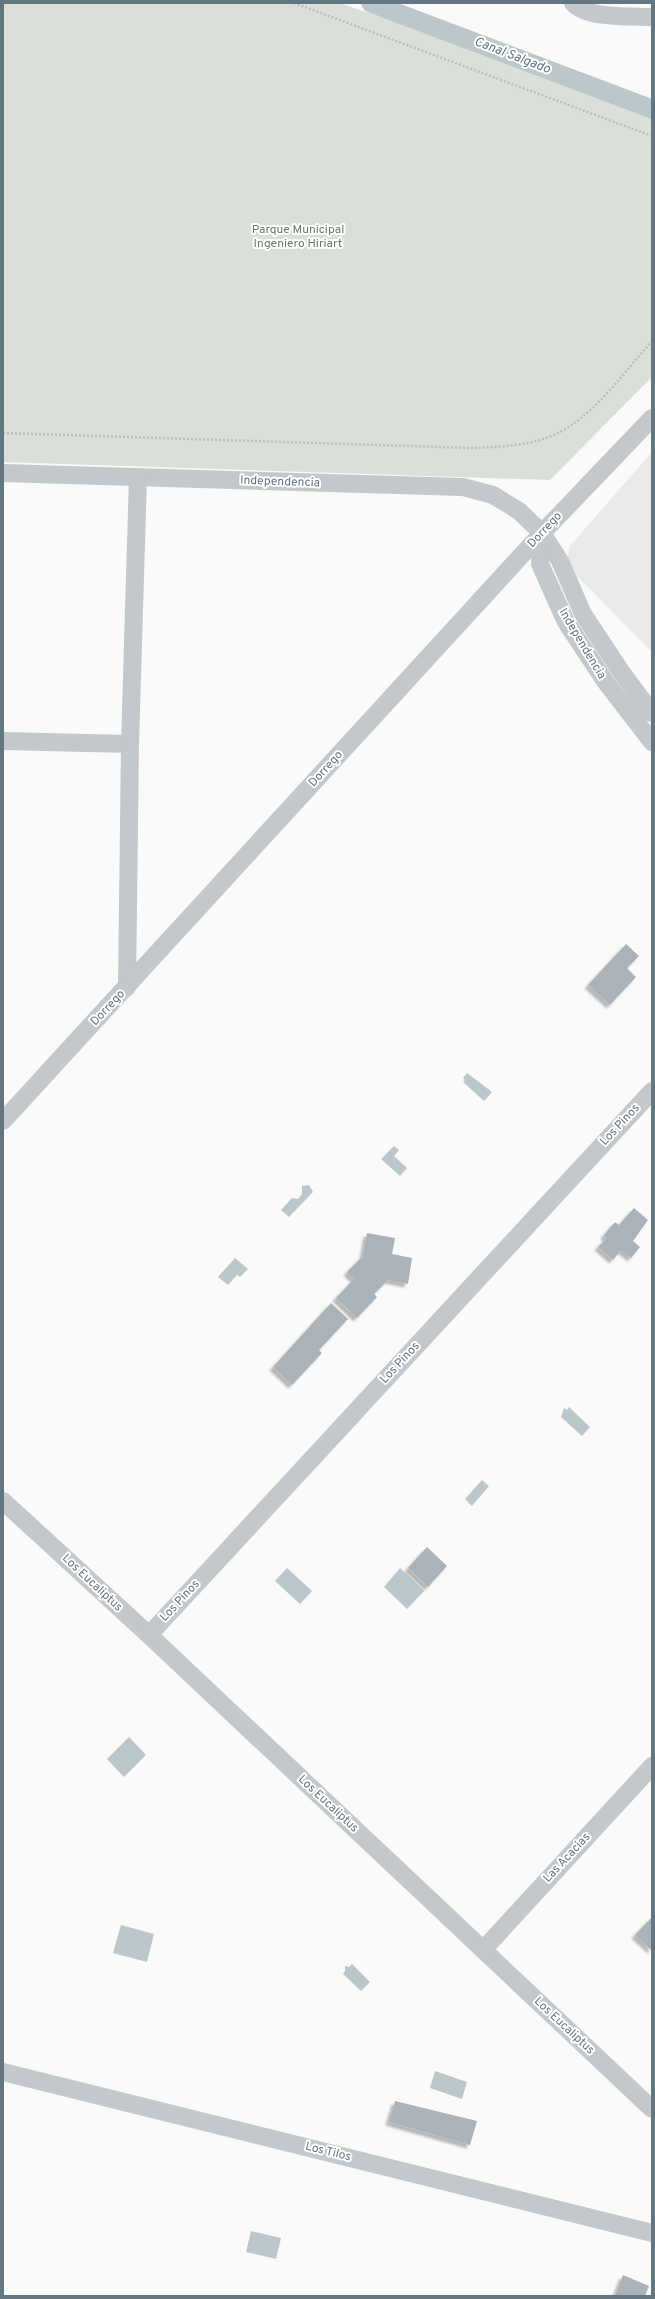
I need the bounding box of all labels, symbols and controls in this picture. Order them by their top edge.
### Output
water label: Canal Salgado [472,34,552,78]
park label: Parque Municipal Ingeniero Hiriart [252,222,344,252]
street label: Independencia [240,473,320,491]
street label: Dorrego [524,508,566,551]
street label: Independencia [555,606,609,682]
street label: Dorrego [305,747,347,791]
street label: Dorrego [87,986,129,1029]
street label: Los Pinos [597,1101,643,1149]
street label: Los Pinos [377,1339,423,1387]
street label: Los Eucaliptus [58,1551,126,1615]
street label: Los Pinos [157,1577,203,1625]
street label: Los Eucaliptus [294,1772,362,1836]
street label: Las Acacias [540,1830,594,1886]
street label: Los Eucaliptus [530,1994,598,2058]
street label: Los Tilos [303,2139,353,2165]

